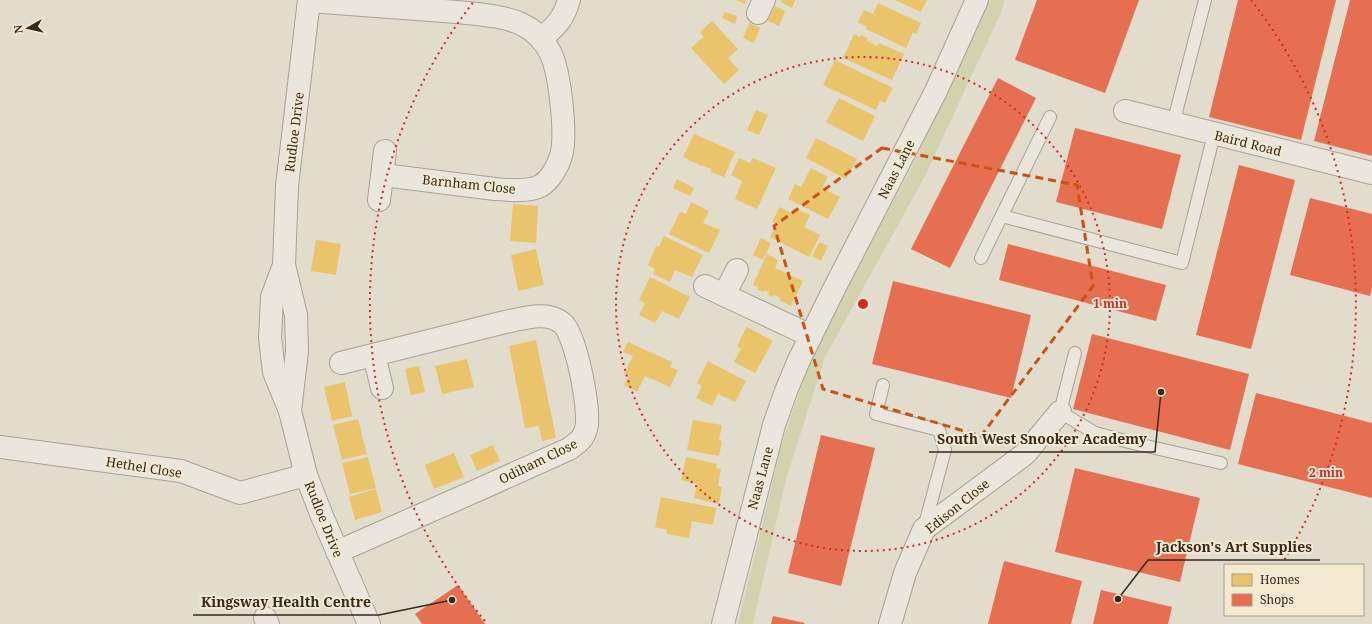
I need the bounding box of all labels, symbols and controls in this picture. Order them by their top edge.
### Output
north arrow [8,8,48,48]
text: N [10,24,26,35]
street label: Rudloe Drive [280,91,308,173]
street label: Baird Road [1212,126,1284,160]
street label: Naas Lane [873,136,919,202]
street label: Barnham Close [421,170,517,198]
text: 1 min [1093,295,1127,312]
centre of rings [856,297,870,311]
callout: South West Snooker Academy [929,426,1155,452]
text: South West Snooker Academy [937,429,1148,448]
street label: Odiham Close [496,434,580,488]
street label: Naas Lane [743,444,777,512]
street label: Hethel Close [105,452,183,482]
text: 2 min [1309,464,1343,481]
street label: Edison Close [921,475,993,537]
street label: Rudloe Drive [301,478,348,560]
callout: Jackson's Art Supplies [1148,534,1320,560]
text: Jackson's Art Supplies [1155,537,1312,556]
legend [1224,564,1364,616]
text: Homes [1260,571,1300,588]
callout: Kingsway Health Centre [193,589,379,615]
text: Shops [1260,591,1294,608]
text: Kingsway Health Centre [201,592,371,611]

